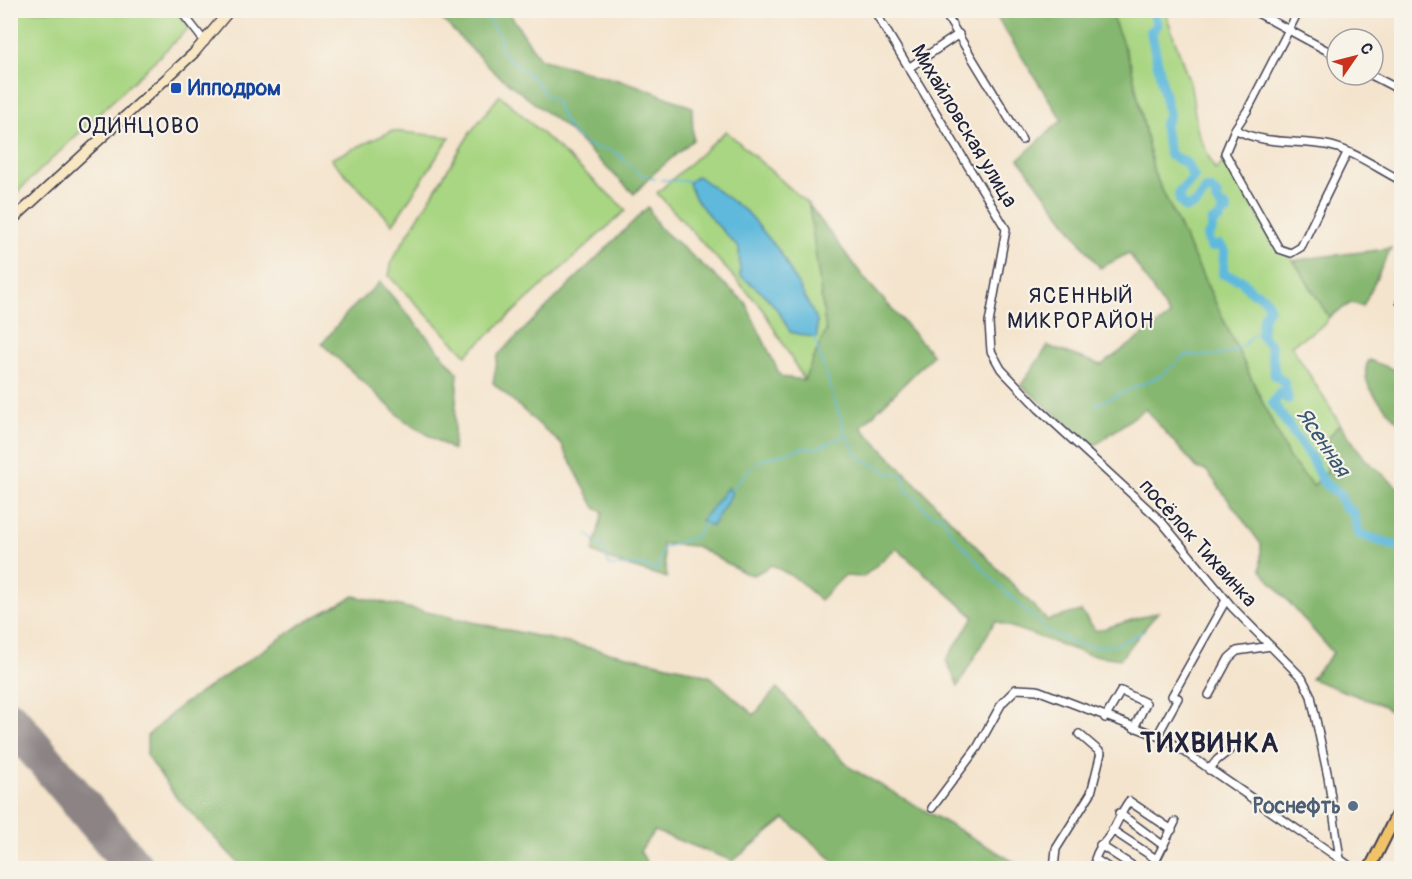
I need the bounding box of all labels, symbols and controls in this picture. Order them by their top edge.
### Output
north arrow [1325,27,1385,87]
text: С [1355,39,1378,59]
street label: Михайловская улица [905,40,1023,212]
place label: Ипподром [188,75,281,102]
marker: Ипподром [169,81,183,95]
district label: ОДИНЦОВО [78,112,200,140]
district label: ЯСЕННЫЙ МИКРОРАЙОН [1007,282,1155,335]
water label: Ясенная [1290,402,1358,484]
street label: посёлок Тихвинка [1133,473,1263,613]
district label: ТИХВИНКА [1139,727,1280,760]
place label: Роснефть [1253,793,1341,820]
marker: Роснефть [1346,799,1360,813]

